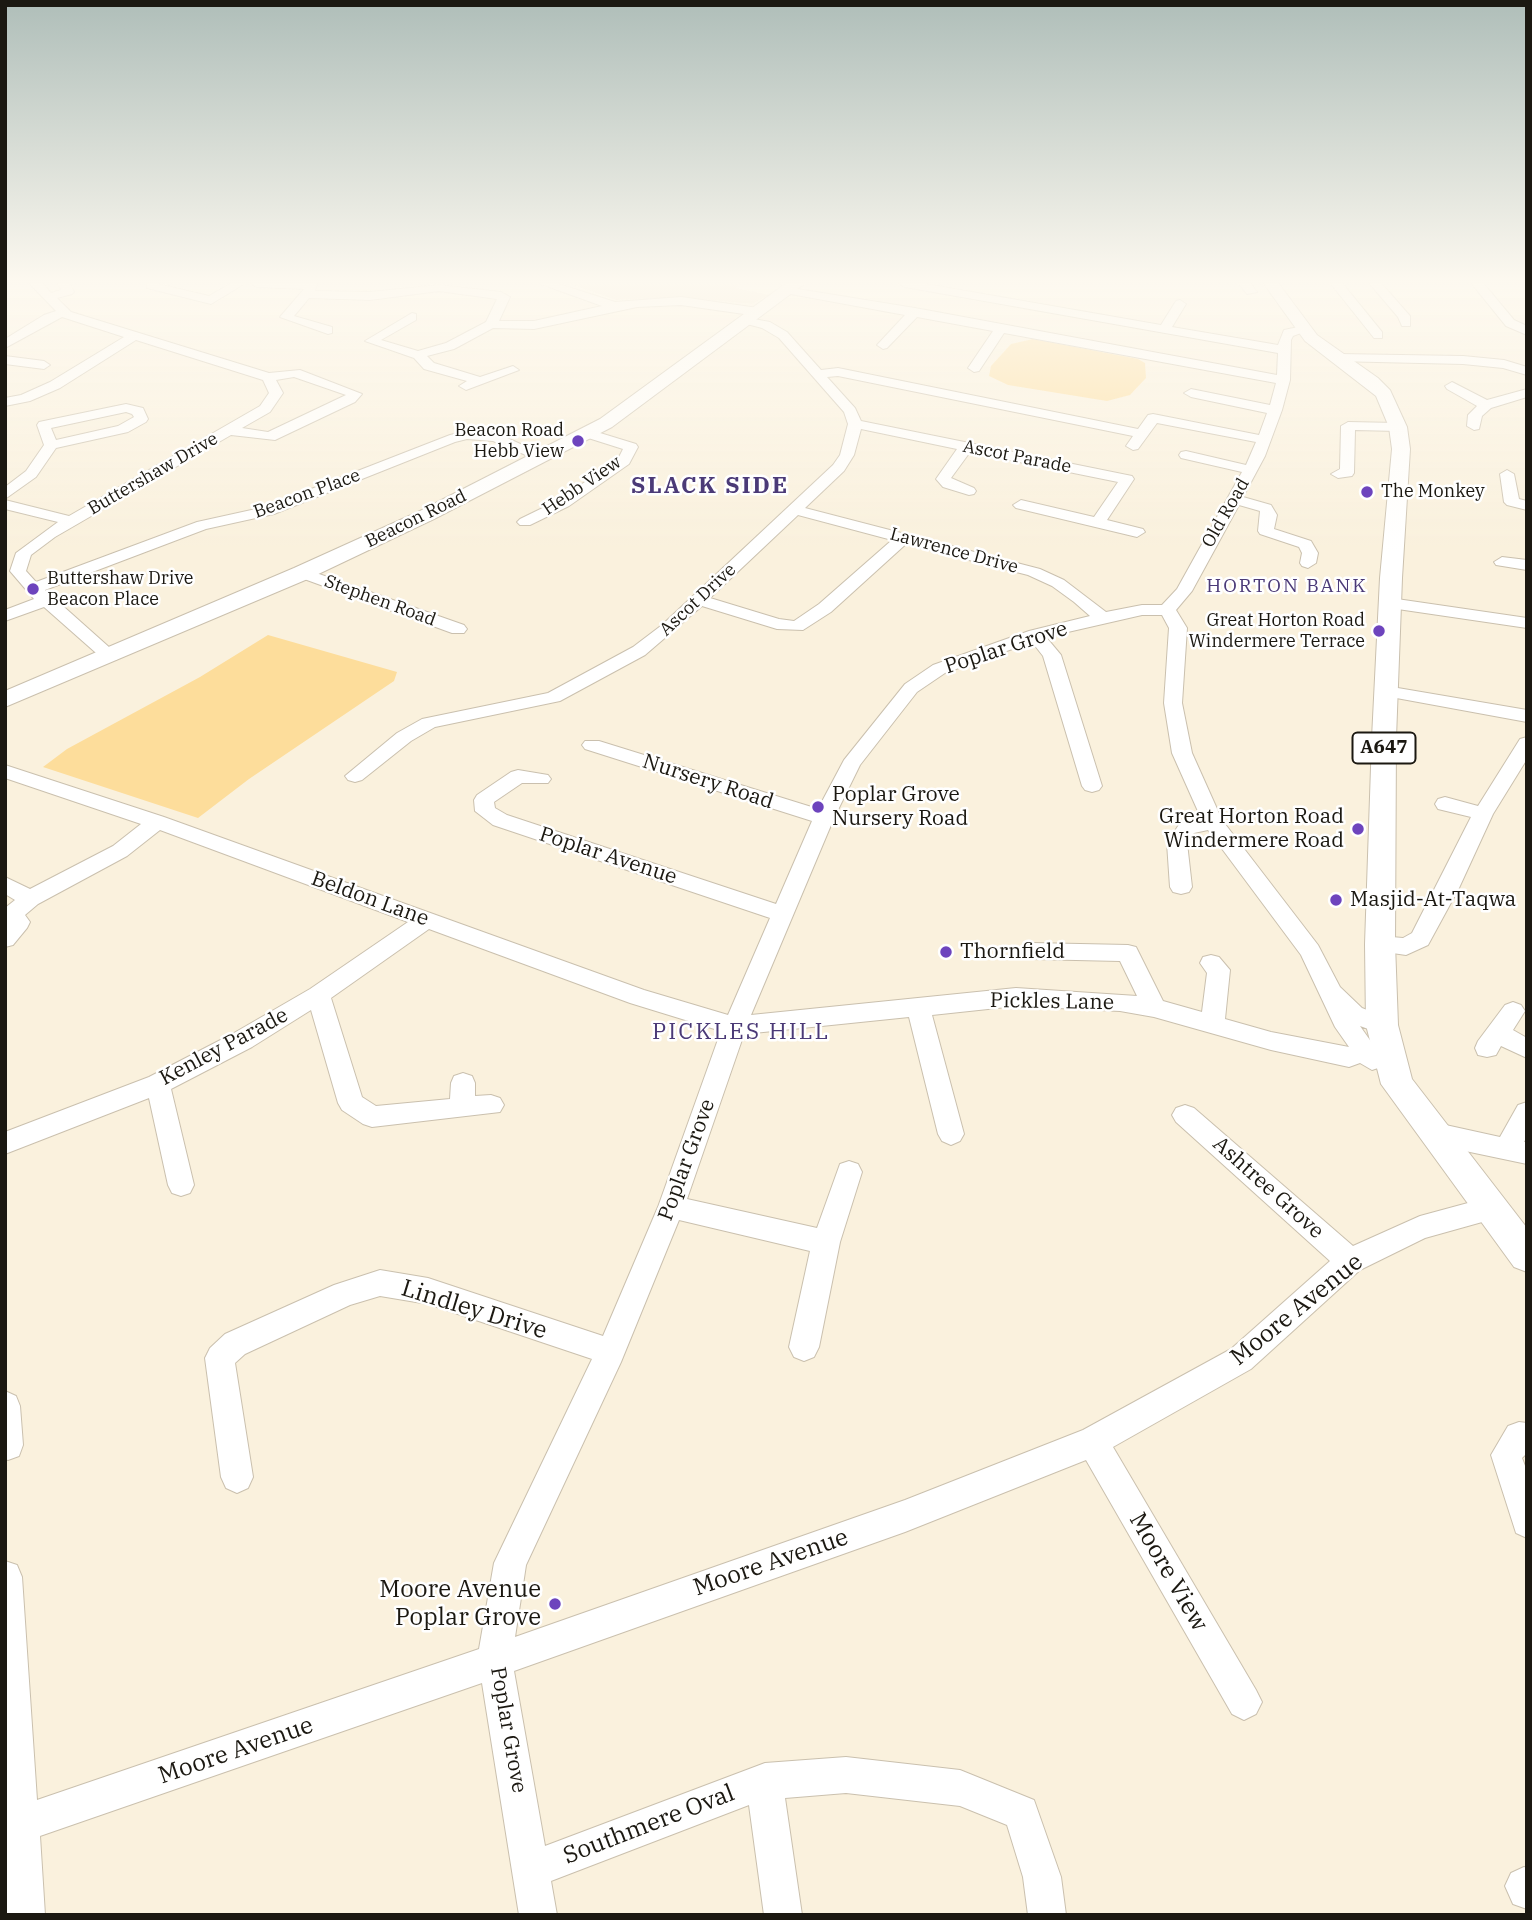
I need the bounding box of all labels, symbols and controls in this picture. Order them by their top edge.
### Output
place label: Beacon Road Hebb View [454,420,564,462]
street label: Buttershaw Drive [84,428,222,520]
marker: Beacon Road Hebb View [570,433,586,449]
street label: Ascot Parade [961,436,1073,478]
street label: Hebb View [538,452,626,520]
street label: Beacon Place [251,465,363,523]
district label: SLACK SIDE [632,472,788,500]
street label: Old Road [1198,475,1254,551]
place label: The Monkey [1381,481,1485,503]
marker: The Monkey [1359,484,1375,500]
street label: Beacon Road [362,485,470,553]
street label: Lawrence Drive [888,524,1020,578]
street label: Ascot Drive [655,559,741,641]
place label: Buttershaw Drive Beacon Place [47,568,193,610]
street label: Stephen Road [321,571,439,631]
district label: HORTON BANK [1208,576,1366,598]
marker: Buttershaw Drive Beacon Place [25,581,41,597]
place label: Great Horton Road Windermere Terrace [1188,610,1365,652]
street label: Poplar Grove [941,616,1071,680]
marker: Great Horton Road Windermere Terrace [1371,623,1387,639]
road number: A647 [1352,733,1416,764]
street label: Nursery Road [639,749,777,815]
place label: Poplar Grove Nursery Road [832,782,968,832]
marker: Poplar Grove Nursery Road [810,799,826,815]
place label: Great Horton Road Windermere Road [1159,804,1344,854]
marker: Great Horton Road Windermere Road [1350,821,1366,837]
street label: Poplar Avenue [536,822,680,890]
street label: Beldon Lane [308,866,432,932]
place label: Masjid-At-Taqwa [1350,887,1516,913]
marker: Masjid-At-Taqwa [1328,892,1344,908]
place label: Thornfield [960,939,1065,965]
marker: Thornfield [938,944,954,960]
street label: Pickles Lane [990,988,1114,1016]
street label: Kenley Parade [156,1003,292,1091]
district label: PICKLES HILL [653,1018,829,1046]
street label: Poplar Grove [653,1096,721,1224]
street label: Ashtree Grove [1207,1132,1329,1244]
street label: Moore Avenue [1225,1248,1369,1372]
street label: Lindley Drive [398,1274,550,1346]
street label: Moore View [1123,1508,1213,1636]
street label: Moore Avenue [690,1523,852,1603]
place label: Moore Avenue Poplar Grove [379,1576,541,1632]
marker: Moore Avenue Poplar Grove [547,1596,563,1612]
street label: Poplar Grove [485,1665,531,1795]
street label: Moore Avenue [155,1711,317,1791]
street label: Southmere Oval [559,1779,739,1871]

